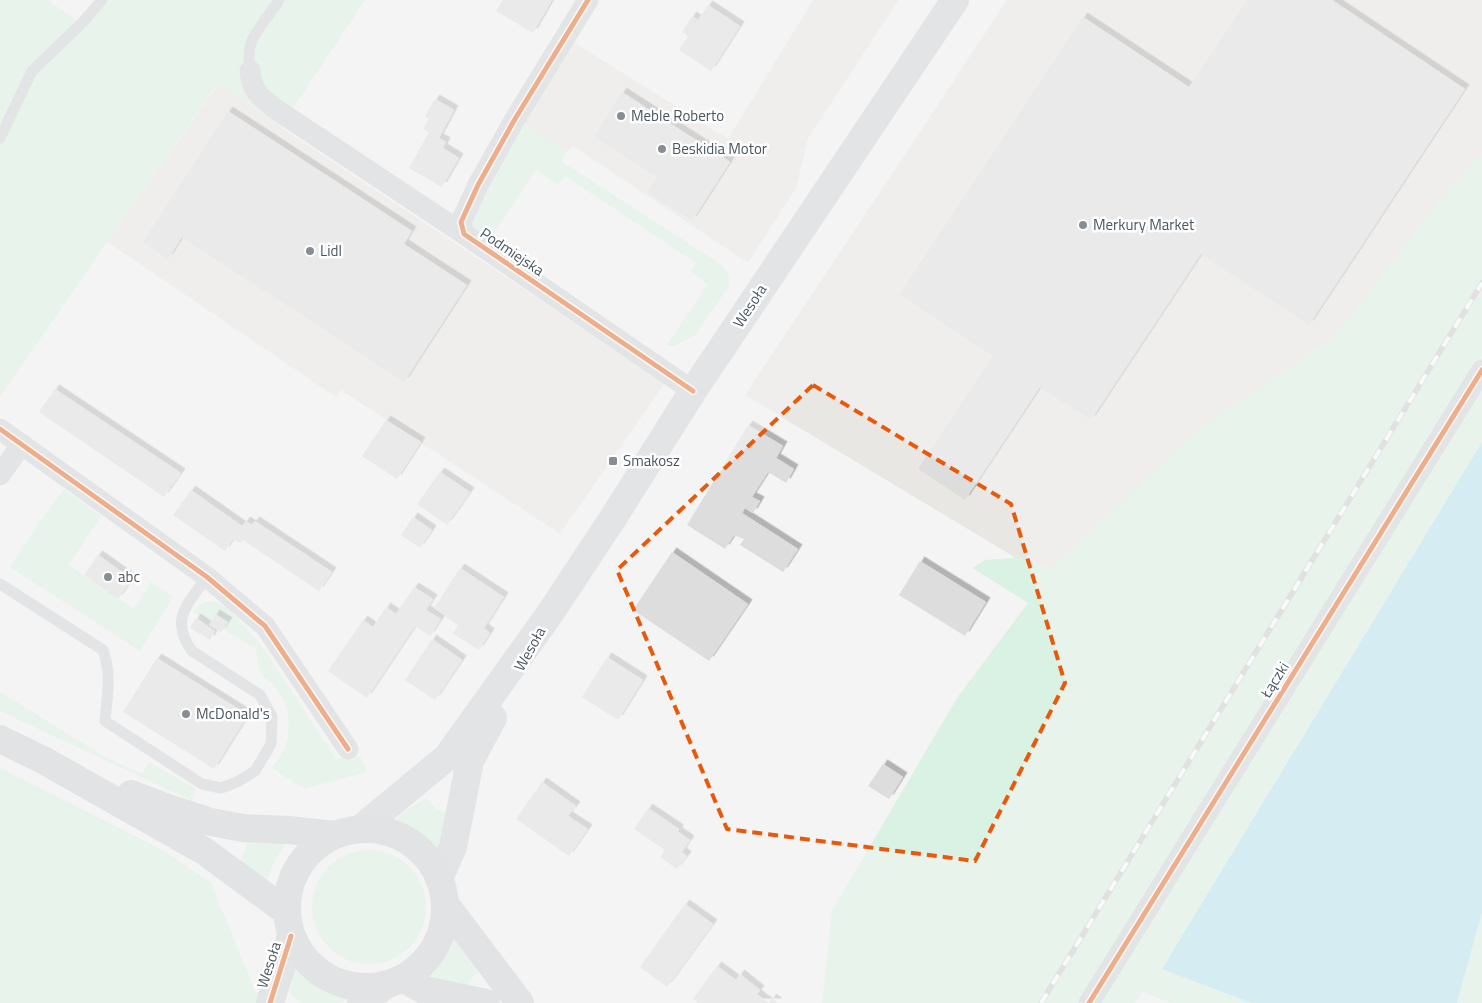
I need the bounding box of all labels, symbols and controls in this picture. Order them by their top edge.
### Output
place label: Meble Roberto [631,104,724,127]
marker: Meble Roberto [615,110,627,122]
place label: Beskidia Motor [672,137,767,160]
marker: Beskidia Motor [656,143,668,155]
place label: Merkury Market [1093,213,1195,236]
marker: Merkury Market [1077,219,1089,231]
street label: Podmiejska [476,222,549,282]
place label: Lidl [320,239,342,262]
marker: Lidl [304,245,316,257]
street label: Wesoła [727,279,772,332]
place label: Smakosz [623,449,680,472]
marker: Smakosz [607,455,619,467]
place label: abc [118,565,140,588]
marker: abc [102,571,114,583]
street label: Wesoła [508,622,551,675]
street label: Łączki [1254,657,1295,703]
place label: McDonald's [196,702,270,725]
marker: McDonald's [180,708,192,720]
street label: Wesoła [250,938,287,991]

